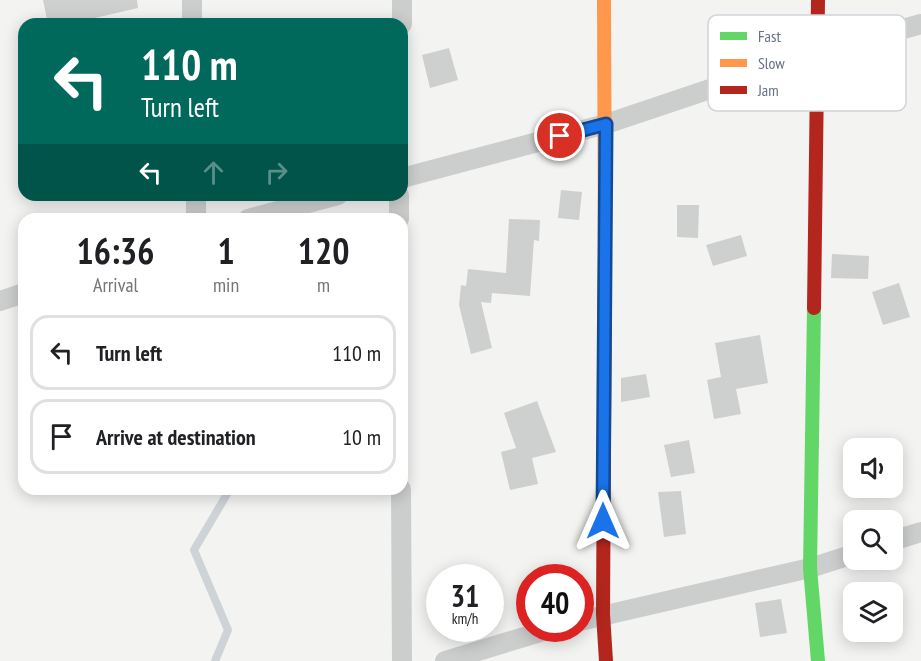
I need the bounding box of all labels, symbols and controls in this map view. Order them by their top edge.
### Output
legend [708,15,906,111]
text: Fast [758,26,781,46]
text: 110 m [141,37,238,92]
icon: left [42,42,120,120]
text: Slow [758,53,785,73]
text: Jam [757,80,779,100]
text: Turn left [141,90,219,124]
pin [534,110,585,161]
icon: arrive [543,119,576,152]
icon: left [134,156,167,189]
icon: ahead [197,156,230,189]
icon: right [260,156,293,189]
text: 16:36 [77,227,154,274]
text: 1 [217,227,235,274]
text: 120 [298,227,349,274]
text: Arrival [93,272,138,298]
text: min [213,272,239,298]
text: m [317,272,330,298]
icon: left [45,336,78,369]
text: Turn left [96,339,162,367]
text: 110 m [332,339,381,367]
icon: arrive [45,420,78,453]
text: Arrive at destination [96,423,256,451]
text: 10 m [342,423,381,451]
map controls [843,438,903,642]
button: sound [843,438,903,498]
position arrow [571,489,635,553]
button: search [843,510,903,570]
speed limit sign: 40 [516,564,594,642]
text: 31 [451,576,479,615]
button: layers [843,582,903,642]
text: km/h [452,609,478,628]

